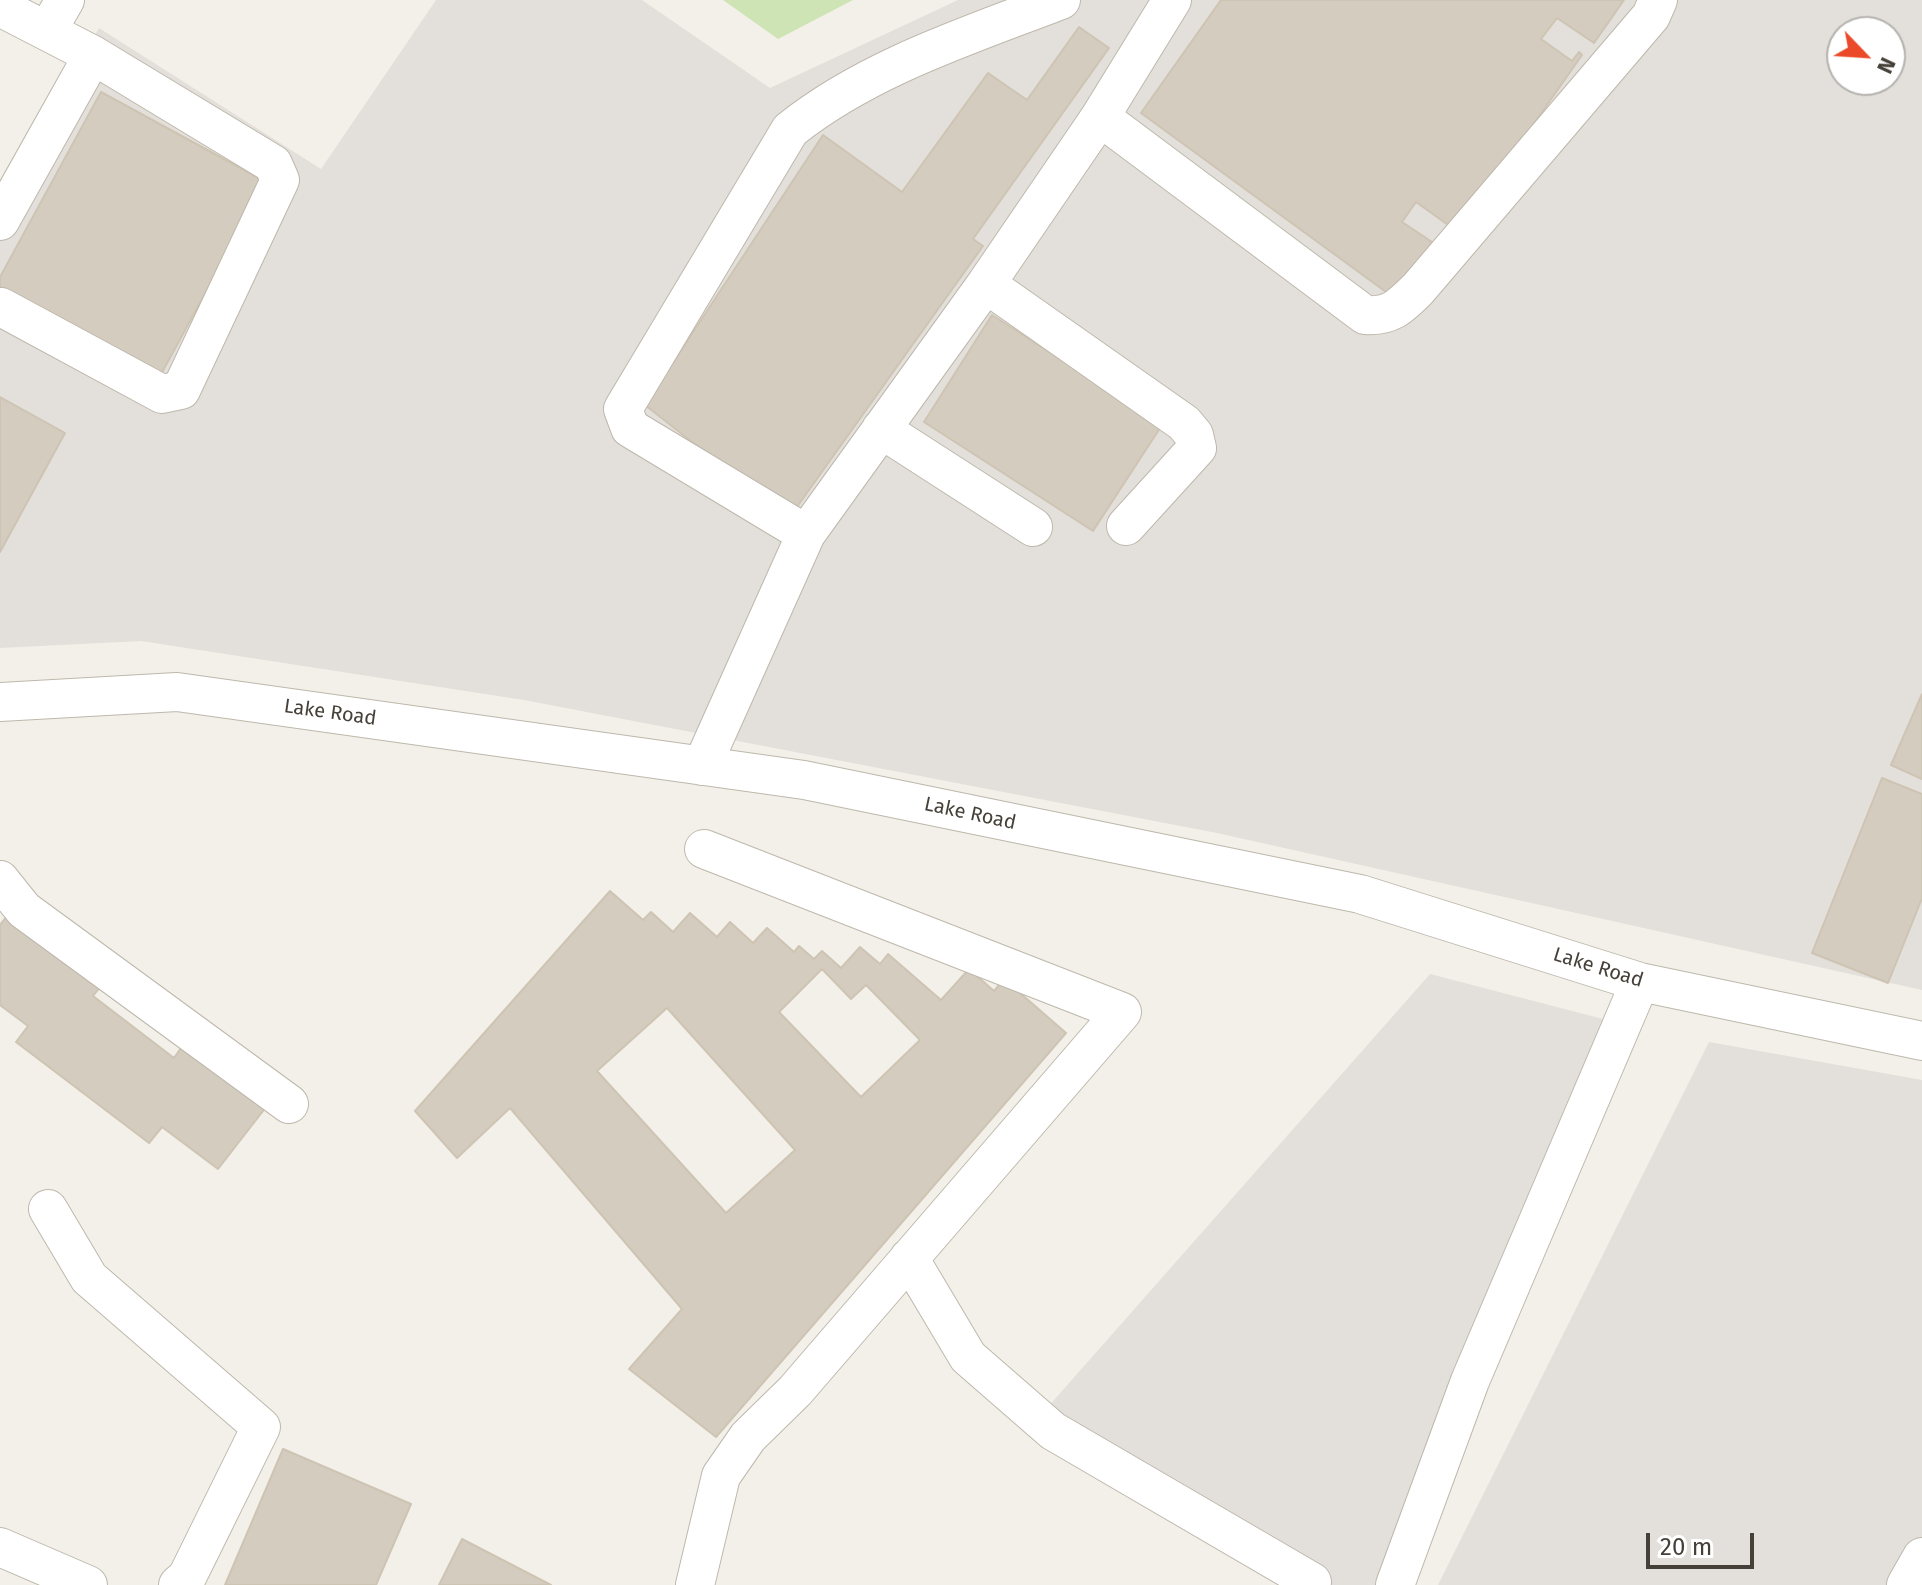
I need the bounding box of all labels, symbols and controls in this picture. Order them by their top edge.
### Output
north arrow [1826,16,1906,96]
text: N [1871,53,1902,78]
street label: Lake Road [282,695,378,731]
street label: Lake Road [922,793,1018,835]
street label: Lake Road [1550,943,1646,993]
scale bar [1650,1517,1758,1567]
text: 20 m [1660,1533,1712,1561]

